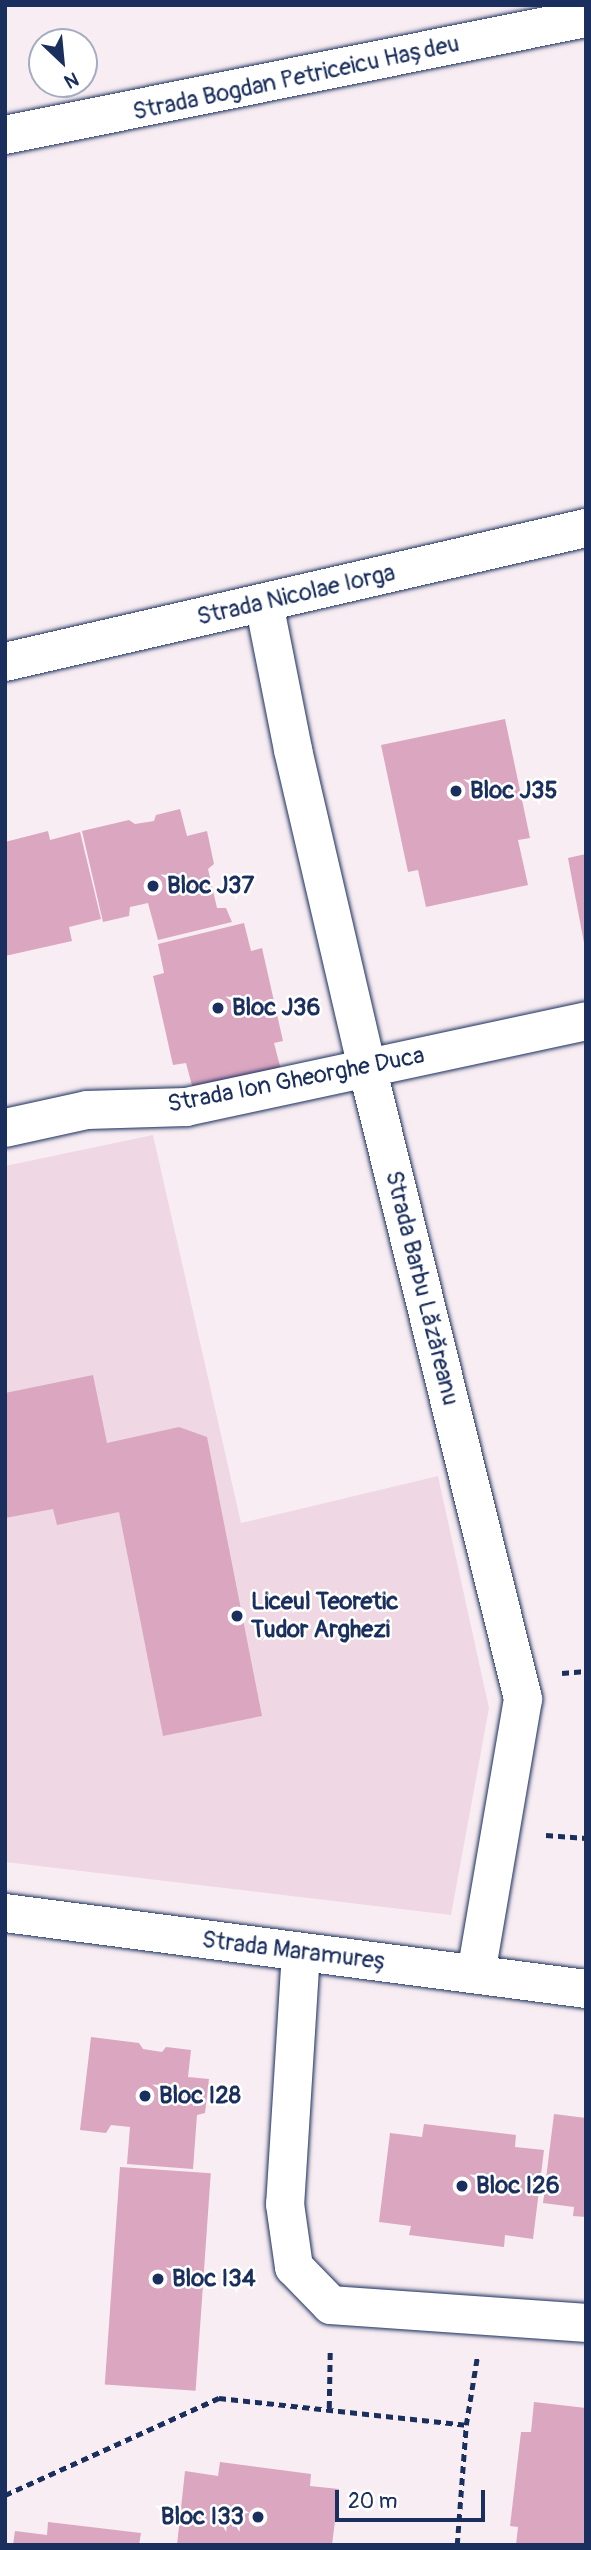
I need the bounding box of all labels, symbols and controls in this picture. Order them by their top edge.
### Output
north arrow [28,28,98,98]
street label: Strada Bogdan Petriceicu Hașdeu [130,29,462,127]
text: N [60,66,82,94]
street label: Strada Nicolae Iorga [194,558,398,632]
place label: Bloc J35 [470,777,557,805]
marker: Bloc J35 [448,783,464,799]
place label: Bloc J37 [167,872,254,900]
marker: Bloc J37 [145,878,161,894]
place label: Bloc J36 [232,994,320,1022]
marker: Bloc J36 [210,1000,226,1016]
street label: Strada Ion Gheorghe Duca [165,1041,427,1119]
street label: Strada Barbu Lăzăreanu [379,1168,465,1408]
place label: Liceul Teoretic Tudor Arghezi [251,1588,398,1644]
marker: Liceul Teoretic Tudor Arghezi [229,1608,245,1624]
street label: Strada Maramureș [200,1925,390,1977]
place label: Bloc I28 [159,2082,241,2110]
marker: Bloc I28 [137,2088,153,2104]
place label: Bloc I26 [476,2172,560,2200]
marker: Bloc I26 [454,2178,470,2194]
place label: Bloc I34 [172,2265,256,2293]
marker: Bloc I34 [150,2271,166,2287]
scale bar [339,2476,490,2520]
text: 20 m [348,2488,397,2515]
place label: Bloc I33 [161,2503,244,2531]
marker: Bloc I33 [250,2509,266,2525]

